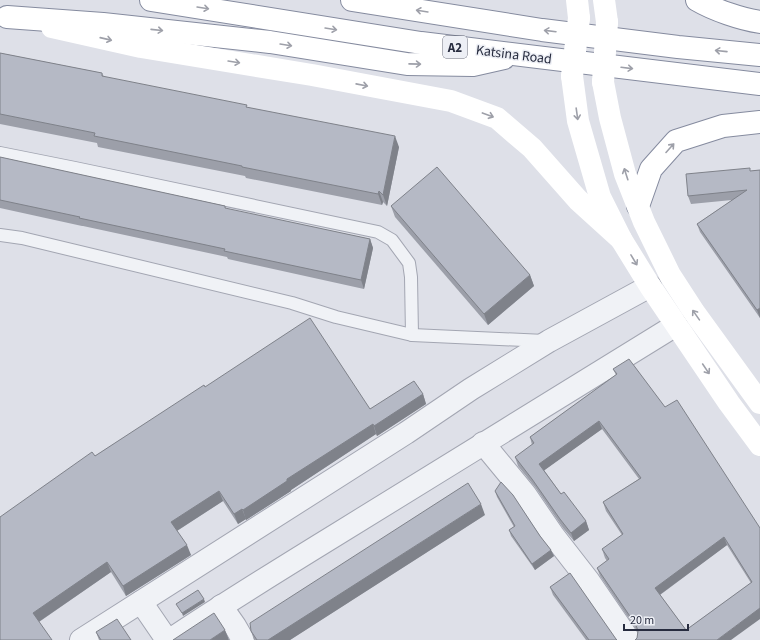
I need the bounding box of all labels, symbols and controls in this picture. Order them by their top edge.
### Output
one-way arrow [196,4,209,12]
one-way arrow [416,7,429,15]
one-way arrow [324,25,337,33]
one-way arrow [150,26,163,33]
one-way arrow [544,28,557,35]
one-way arrow [100,36,113,43]
road number: A2 [443,36,467,58]
street label: Katsina Road [475,40,553,70]
one-way arrow [279,41,292,49]
one-way arrow [715,48,728,55]
one-way arrow [227,58,240,66]
one-way arrow [408,60,421,68]
one-way arrow [620,64,633,72]
one-way arrow [355,81,368,89]
one-way arrow [573,107,581,120]
one-way arrow [482,111,494,119]
one-way arrow [665,143,674,153]
one-way arrow [622,168,629,181]
one-way arrow [631,254,639,266]
one-way arrow [692,310,700,321]
one-way arrow [702,363,710,374]
scale bar [624,606,688,632]
text: 20 m [630,612,654,629]

